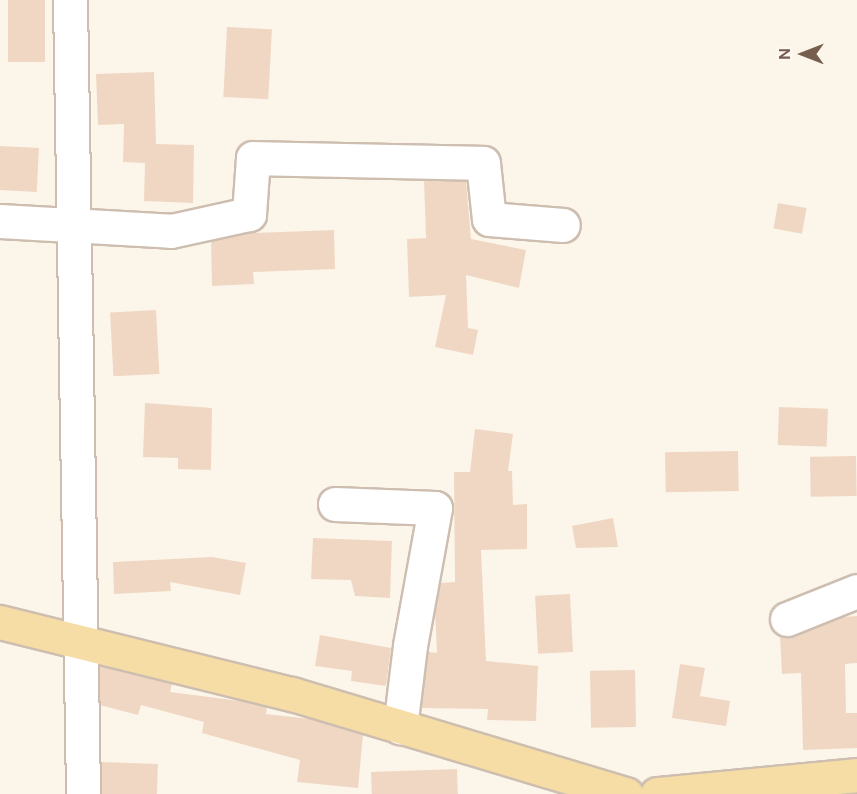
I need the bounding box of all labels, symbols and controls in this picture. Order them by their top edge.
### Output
north arrow [773,24,833,84]
text: N [774,48,795,60]

